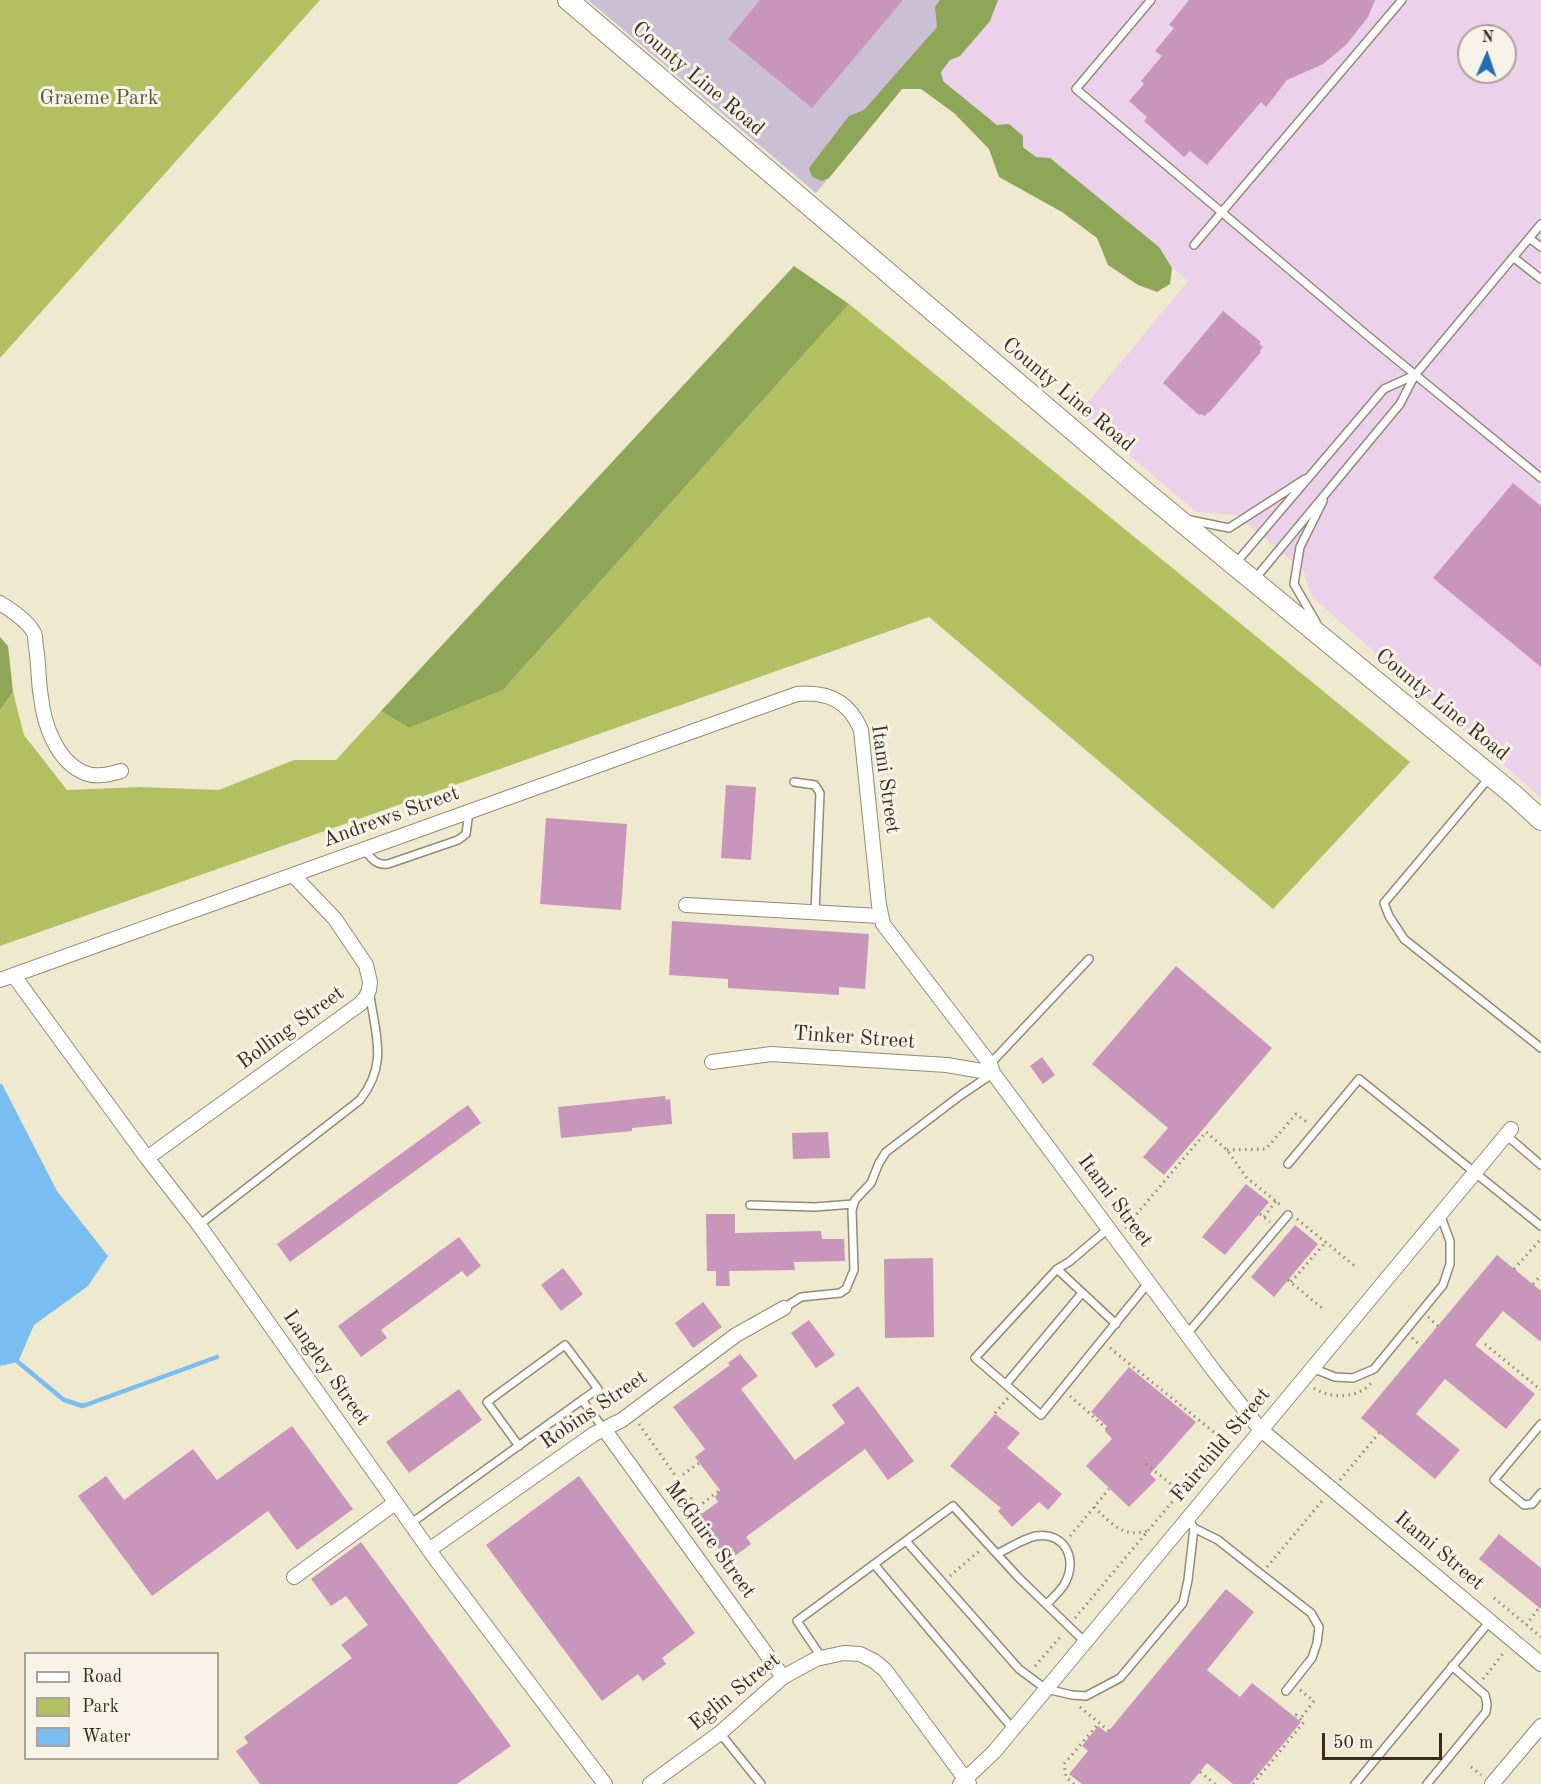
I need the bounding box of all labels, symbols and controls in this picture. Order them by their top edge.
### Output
street label: County Line Road [627,16,769,142]
north arrow [1457,24,1517,84]
text: N [1481,30,1494,46]
park label: Graeme Park [39,85,159,111]
street label: County Line Road [997,332,1139,458]
street label: County Line Road [1370,643,1514,767]
street label: Itami Street [865,723,905,835]
street label: Andrews Street [319,781,463,853]
street label: Bolling Street [233,981,349,1075]
street label: Tinker Street [792,1021,916,1055]
street label: Itami Street [1072,1150,1158,1252]
street label: Langley Street [277,1305,375,1431]
street label: Robins Street [536,1365,652,1455]
street label: Fairchild Street [1166,1383,1276,1507]
street label: McGuire Street [659,1477,761,1603]
street label: Itami Street [1389,1506,1489,1596]
street label: Eglin Street [684,1648,786,1736]
legend [24,1652,219,1760]
text: Road [82,1668,122,1686]
text: Park [82,1698,119,1716]
scale bar [1325,1721,1445,1759]
text: Water [82,1728,131,1746]
text: 50 m [1333,1734,1373,1752]

